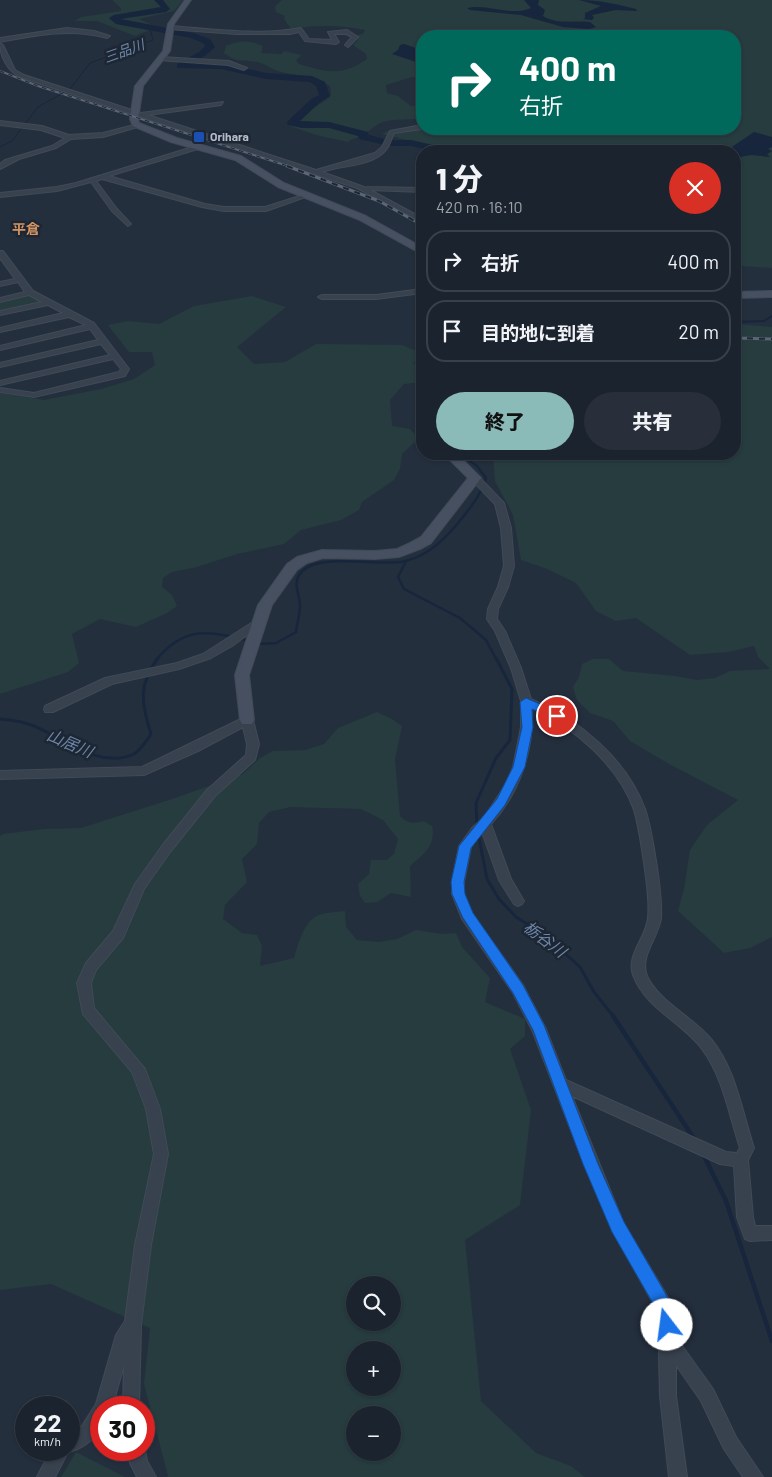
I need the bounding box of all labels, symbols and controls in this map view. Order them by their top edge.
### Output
water label: 三品川 [101,35,148,66]
text: 400 m [519,46,616,88]
icon: right [436,50,501,115]
text: 右折 [519,92,563,118]
place label: Orihara [210,129,249,143]
marker: Orihara [192,130,206,144]
text: 1 分 [436,160,483,196]
button: close [669,162,721,214]
text: 420 m · 16:10 [436,197,523,216]
district label: 平倉 [12,220,40,237]
icon: right [438,247,466,275]
text: 400 m [668,250,719,273]
text: 右折 [481,251,519,274]
icon: arrive [438,317,466,345]
text: 20 m [679,320,719,343]
text: 目的地に到着 [481,321,595,344]
button: 終了 [436,392,574,450]
button: 共有 [584,392,721,450]
pin [536,695,578,737]
icon: arrive [543,702,571,730]
water label: 山居川 [44,724,98,761]
water label: 栃谷川 [520,917,572,962]
map controls [346,1276,401,1461]
button: search [346,1276,401,1331]
position arrow [640,1298,692,1350]
button: + [346,1341,401,1396]
speed limit sign: 30 [90,1396,155,1461]
button: − [346,1406,401,1461]
text: 22 [33,1407,62,1437]
text: km/h [34,1434,61,1448]

